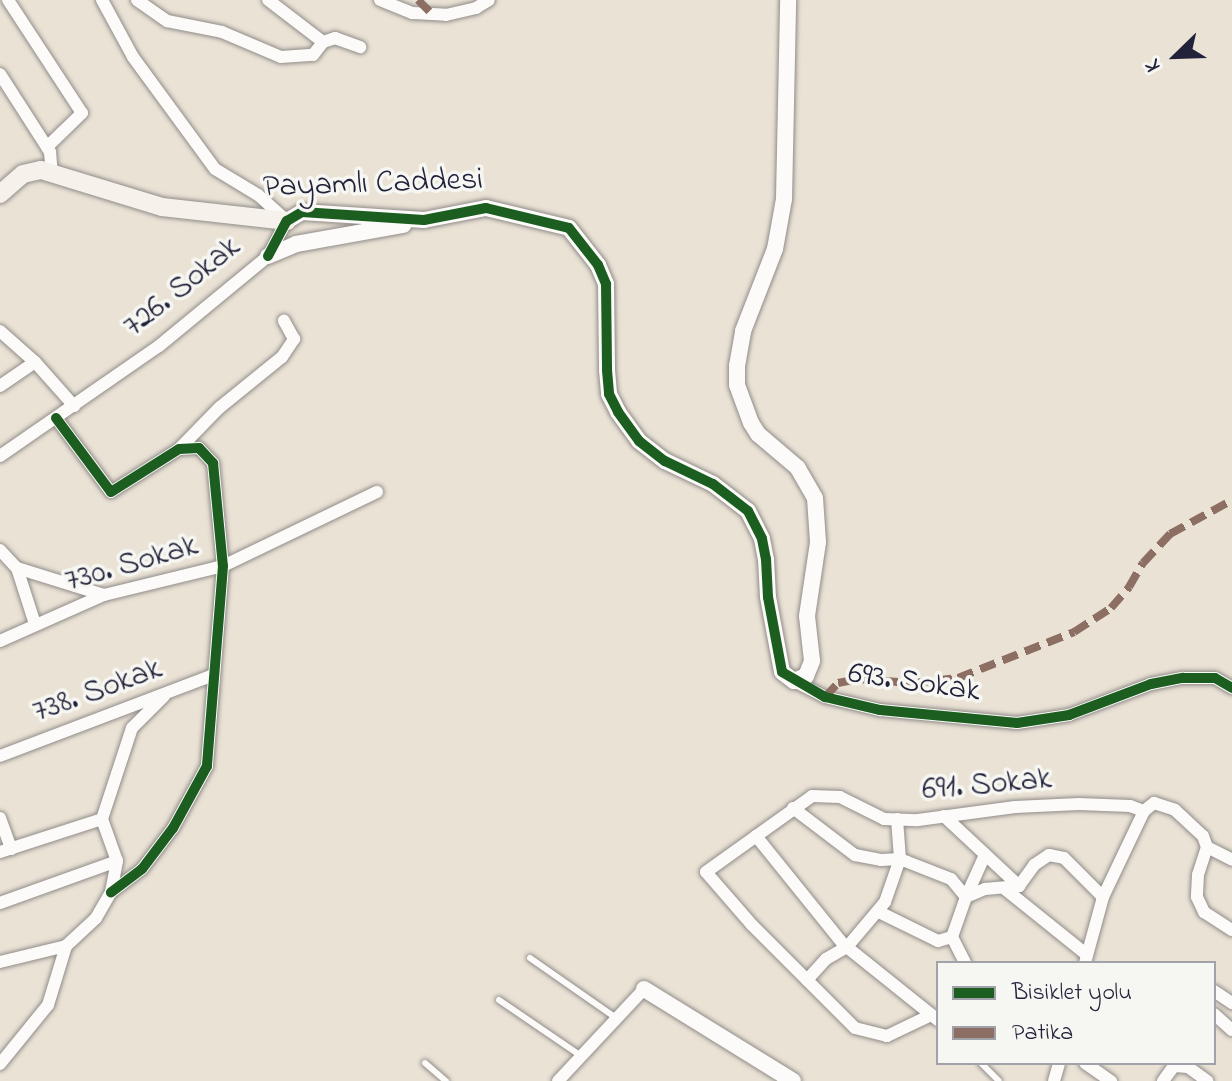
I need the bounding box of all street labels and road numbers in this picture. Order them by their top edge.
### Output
street label: Payamlı Caddesi [262,162,484,208]
street label: 726. Sokak [117,229,249,347]
street label: 730. Sokak [61,528,203,602]
street label: 738. Sokak [28,651,168,733]
street label: 693. Sokak [845,656,983,712]
street label: 691. Sokak [921,761,1053,811]

